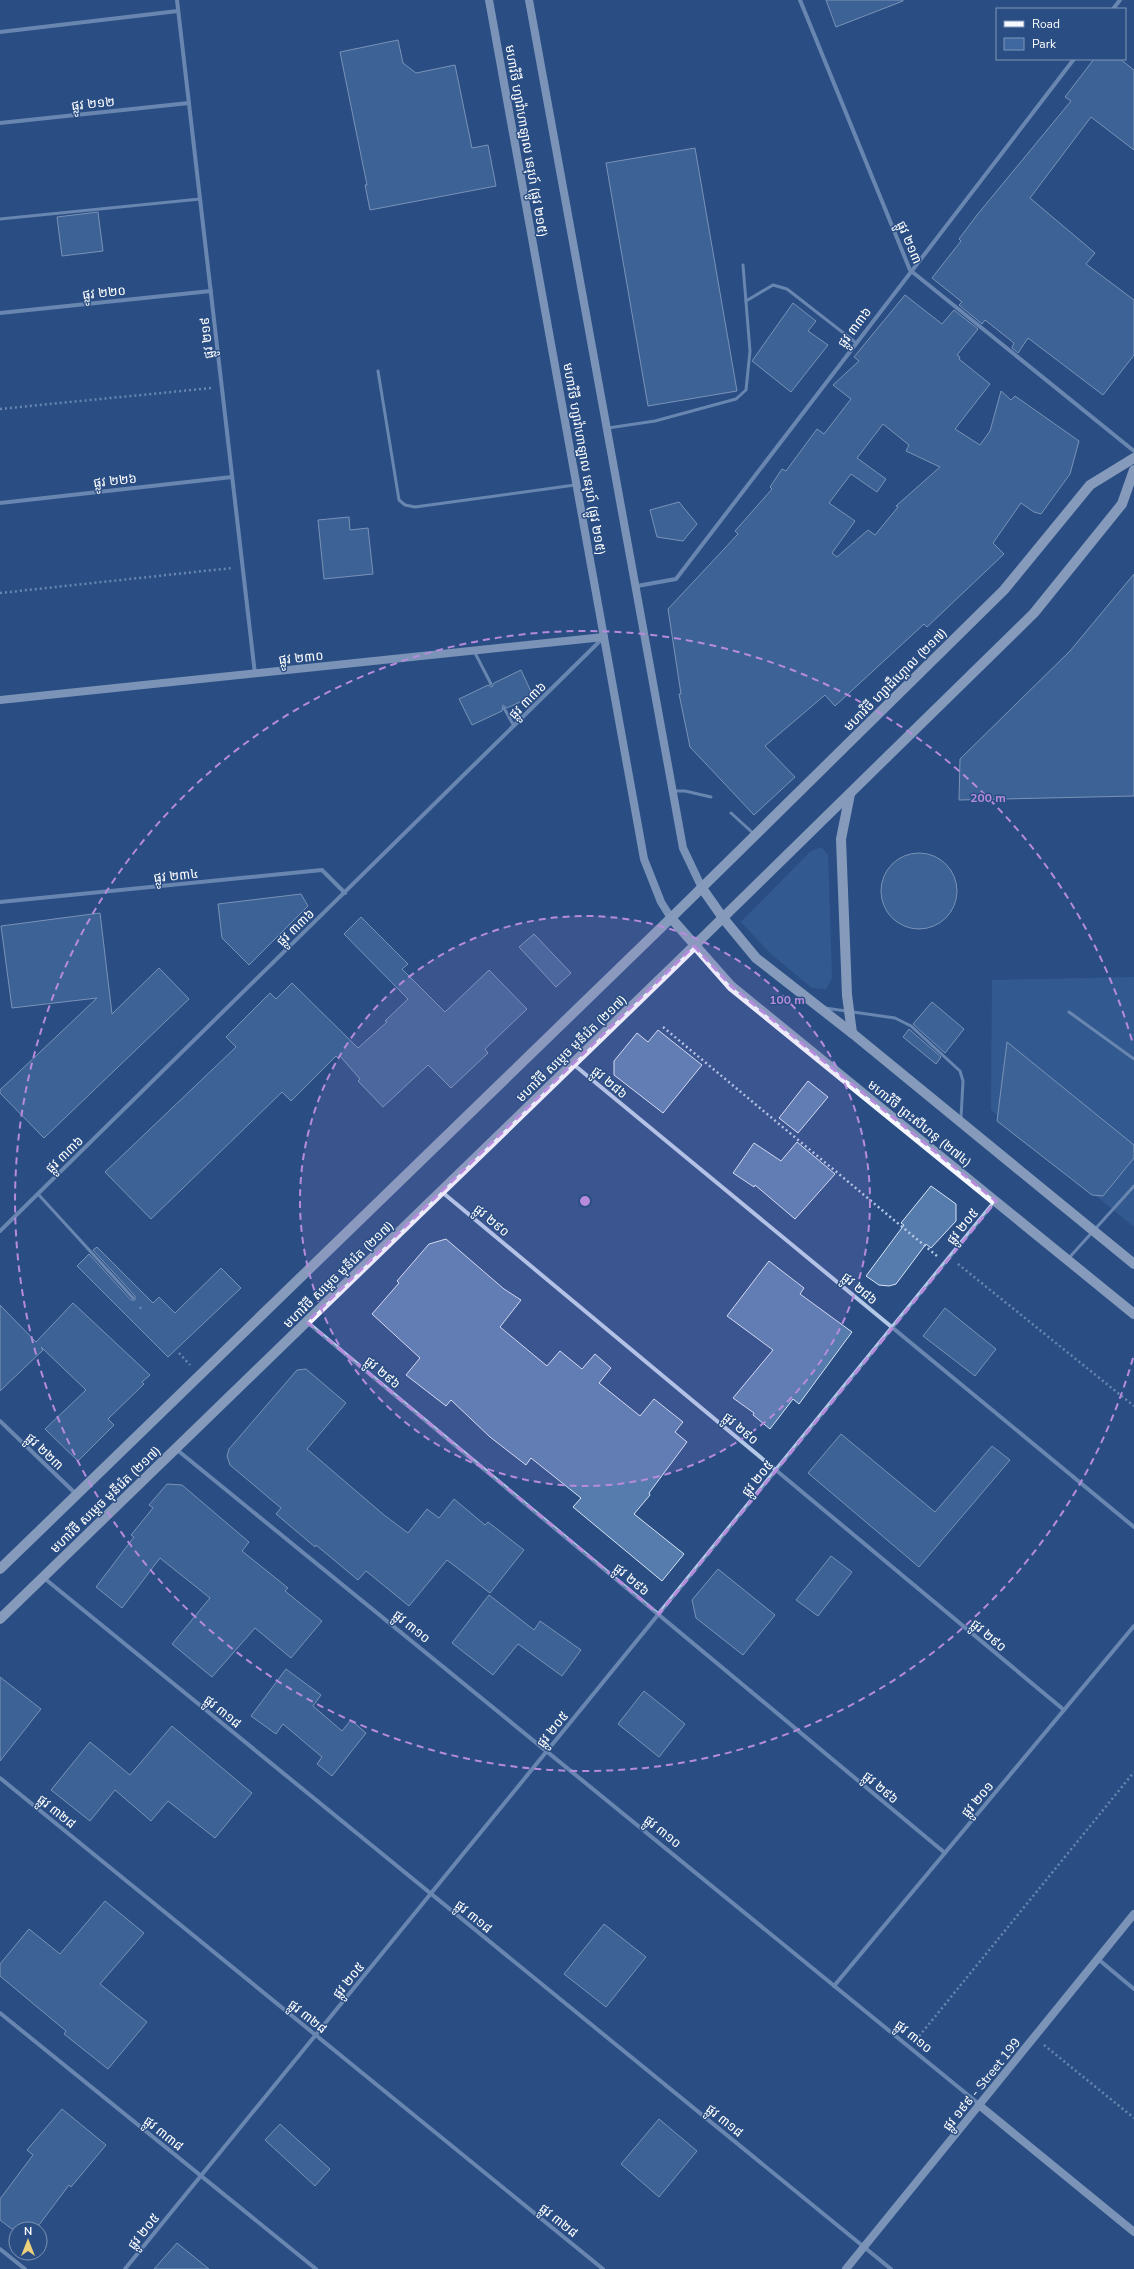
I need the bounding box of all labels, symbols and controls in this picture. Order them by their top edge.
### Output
legend [996,8,1126,60]
text: Road [1032,16,1060,32]
text: Park [1032,36,1057,52]
street label: មហាវិថី ហ្សាវ៉ាហាឡាល នេរុហ៍ (ផ្លូវ ២១៥) [498,44,552,239]
street label: ផ្លូវ ២១២ [70,93,116,117]
street label: ផ្លូវ ២១៣ [890,218,926,267]
street label: ផ្លូវ ២២០ [81,282,127,306]
street label: ផ្លូវ ៣៣៦ [834,304,877,353]
street label: ផ្លូវ ២១៩ [195,316,220,360]
street label: មហាវិថី ហ្សាវ៉ាហាឡាល នេរុហ៍ (ផ្លូវ ២១៥) [556,362,610,557]
street label: ផ្លូវ ២២៦ [92,470,138,494]
street label: មហាវិថី ហ្សាដឹហ្គោល (២១៧) [840,624,951,735]
street label: ផ្លូវ ២៣០ [278,647,325,671]
street label: ផ្លូវ ៣៣៦ [505,678,552,725]
text: 200 m [970,790,1006,806]
street label: ផ្លូវ ២៣៤ [153,865,200,889]
street label: ផ្លូវ ៣៣៦ [273,905,320,952]
street label: មហាវិថី សម្តេច មុនីរ៉េត (២១៧) [512,991,631,1106]
text: 100 m [769,992,805,1008]
street label: ផ្លូវ ២៨៦ [586,1062,631,1105]
street label: មហាវិថី ព្រះសីហនុ (២៧៤) [864,1076,975,1171]
street label: ផ្លូវ ៣៣៦ [42,1132,89,1179]
centre of rings [578,1194,592,1208]
street label: ផ្លូវ ២៩០ [468,1200,513,1243]
street label: ផ្លូវ ២០៥ [943,1205,984,1250]
street label: មហាវិថី សម្តេច មុនីរ៉េត (២១៧) [279,1217,398,1332]
street label: ផ្លូវ ២៨៦ [836,1268,881,1311]
street label: ផ្លូវ ២៩៦ [359,1352,404,1395]
street label: ផ្លូវ ២៩០ [717,1408,762,1451]
street label: ផ្លូវ ២២៣ [20,1429,67,1476]
street label: មហាវិថី សម្តេច មុនីរ៉េត (២១៧) [46,1442,165,1557]
street label: ផ្លូវ ២០៥ [738,1457,779,1502]
street label: ផ្លូវ ២៩៦ [608,1559,653,1602]
street label: ផ្លូវ ៣១០ [388,1606,434,1649]
street label: ផ្លូវ ២៩០ [965,1615,1010,1658]
street label: ផ្លូវ ៣១៨ [199,1691,245,1734]
street label: ផ្លូវ ២០៥ [533,1708,574,1753]
street label: ផ្លូវ ២៩៦ [857,1767,902,1810]
street label: ផ្លូវ ២០១ [957,1778,1000,1823]
street label: ផ្លូវ ៣២៨ [32,1791,80,1834]
street label: ផ្លូវ ៣១០ [639,1811,685,1854]
street label: ផ្លូវ ៣១៨ [450,1896,496,1939]
street label: ផ្លូវ ២០៥ [329,1959,370,2004]
street label: ផ្លូវ ៣២៨ [283,1996,331,2039]
street label: ផ្លូវ ៣១០ [890,2016,936,2059]
street label: ផ្លូវ ១៩៩ - Street 199 [939,2034,1026,2136]
street label: ផ្លូវ ៣១៨ [701,2100,747,2143]
street label: ផ្លូវ ៣៣៨ [138,2112,187,2157]
street label: ផ្លូវ ៣២៨ [534,2200,582,2243]
street label: ផ្លូវ ២០៥ [124,2210,165,2255]
north arrow [8,2221,48,2261]
text: N [24,2224,32,2239]

